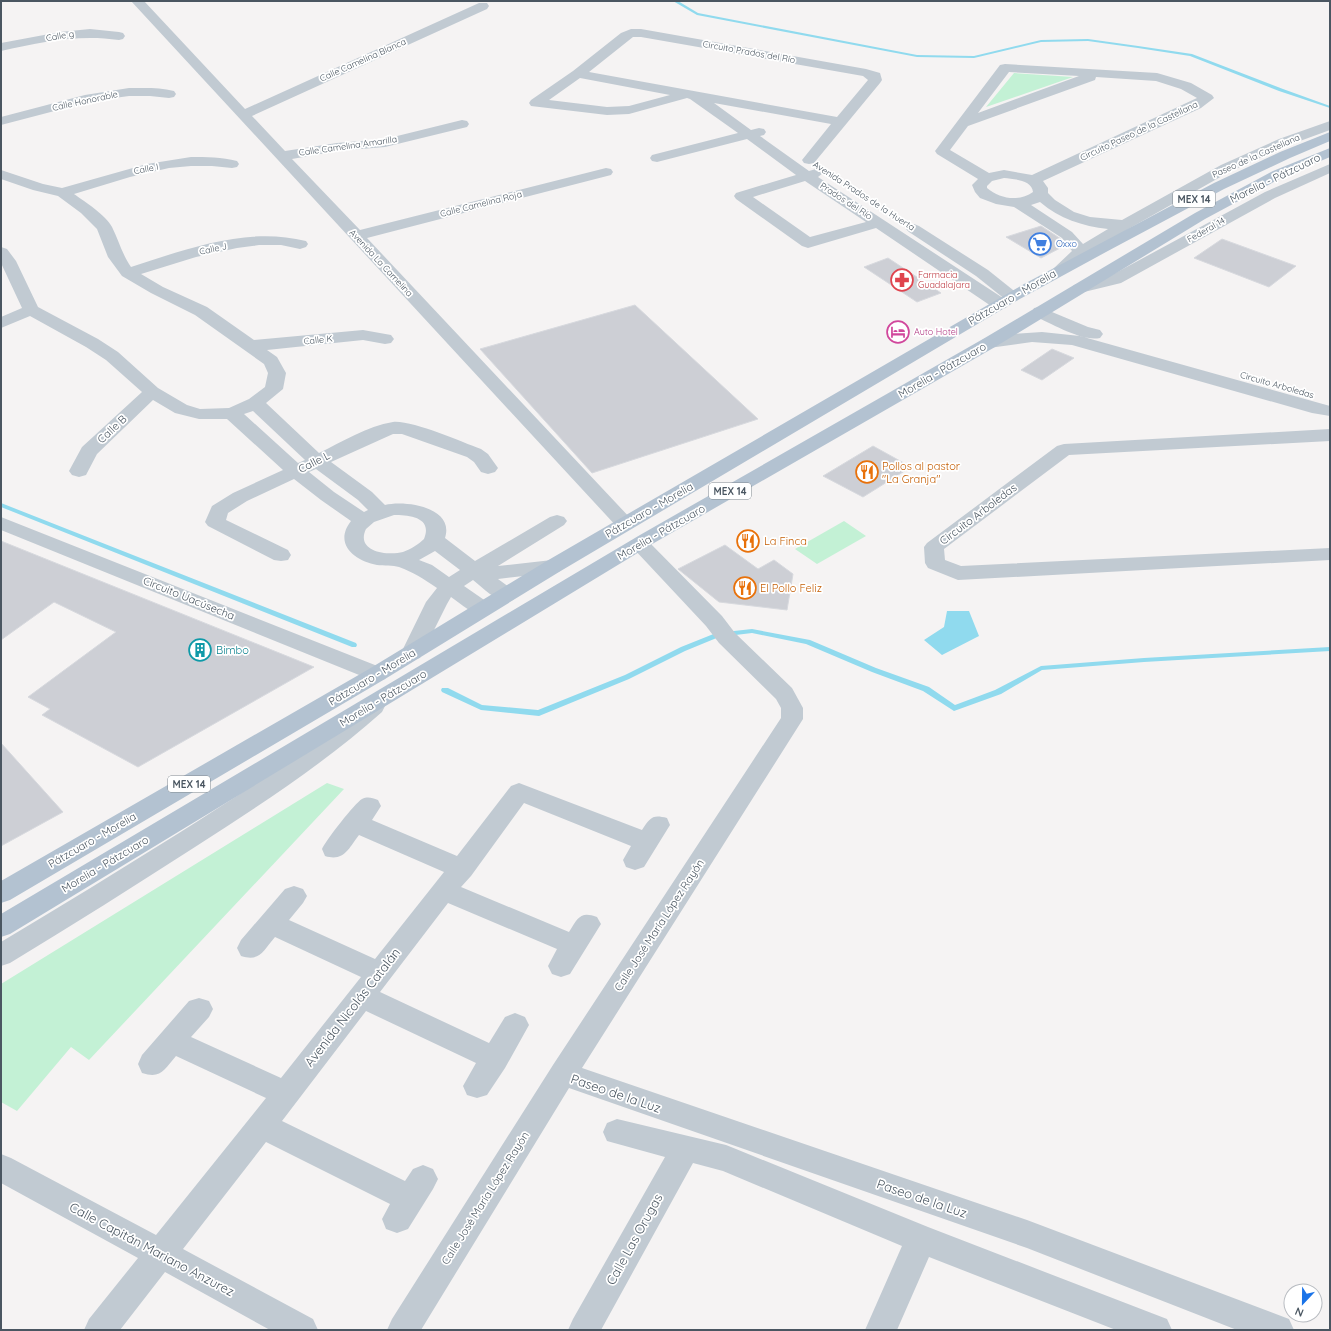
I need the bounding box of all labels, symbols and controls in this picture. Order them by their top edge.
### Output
street label: Calle g [45,28,75,43]
street label: Calle Camelina Blanca [318,36,408,84]
street label: Circuito Prados del Río [702,38,796,65]
street label: Calle Honorable [51,88,119,113]
street label: Circuito Paseo de la Castellana [1078,98,1199,163]
street label: Paseo de la Castellana [1210,131,1301,180]
street label: Calle Camelina Amarilla [298,133,398,158]
street label: Morelia - Pátzcuaro [1227,150,1323,206]
street label: Avenida Prados de la Huerta [811,158,917,233]
street label: Calle I [132,161,159,176]
street label: Prados del Río [818,180,875,222]
street label: Calle Camelina Roja [439,188,523,219]
road number: MEX 14 [1173,191,1215,207]
street label: Federal 14 [1185,214,1227,245]
street label: Avenida La Camelina [347,227,415,299]
supermarket icon: Oxxo [1027,231,1053,257]
place label: Oxxo [1056,238,1077,249]
street label: Calle J [198,240,228,257]
street label: Pátzcuaro - Morelia [966,266,1058,328]
pharmacy icon: Farmacia Guadalajara [889,267,915,293]
place label: Farmacia Guadalajara [918,269,970,290]
hotel icon: Auto Hotel [885,319,911,345]
place label: Auto Hotel [914,326,958,337]
street label: Calle K [303,333,333,346]
street label: Morelia - Pátzcuaro [896,339,989,401]
street label: Circuito Arboledas [1239,369,1315,400]
street label: Calle B [94,412,130,446]
street label: Calle L [296,448,332,476]
restaurant icon: Pollos al pastor "La Granja" [854,459,880,485]
place label: Pollos al pastor "La Granja" [882,459,961,486]
street label: Pátzcuaro - Morelia [603,479,695,541]
street label: Circuito Arboledas [937,480,1019,548]
road number: MEX 14 [709,483,751,499]
street label: Morelia - Pátzcuaro [615,501,708,563]
restaurant icon: La Finca [735,528,761,554]
place label: La Finca [764,534,807,548]
street label: Circuito Uacúsecha [141,573,237,623]
restaurant icon: El Pollo Feliz [732,575,758,601]
place label: El Pollo Feliz [760,581,822,595]
building icon: Bimbo [187,637,213,663]
place label: Bimbo [216,643,249,657]
street label: Pátzcuaro - Morelia [326,645,418,709]
street label: Morelia - Pátzcuaro [337,666,429,730]
road number: MEX 14 [168,776,210,792]
street label: Pátzcuaro - Morelia [46,809,138,871]
street label: Morelia - Pátzcuaro [59,832,151,896]
street label: Calle José María López Rayón [611,856,707,994]
street label: Avenida Nicolás Catalán [301,944,403,1070]
street label: Paseo de la Luz [569,1070,663,1116]
street label: Calle José María López Rayón [438,1129,532,1267]
street label: Paseo de la Luz [875,1175,969,1221]
street label: Calle Las Orugas [602,1191,666,1287]
street label: Calle Capitán Mariano Anzurez [67,1199,237,1299]
north arrow [1283,1283,1323,1323]
text: N [1293,1304,1306,1320]

